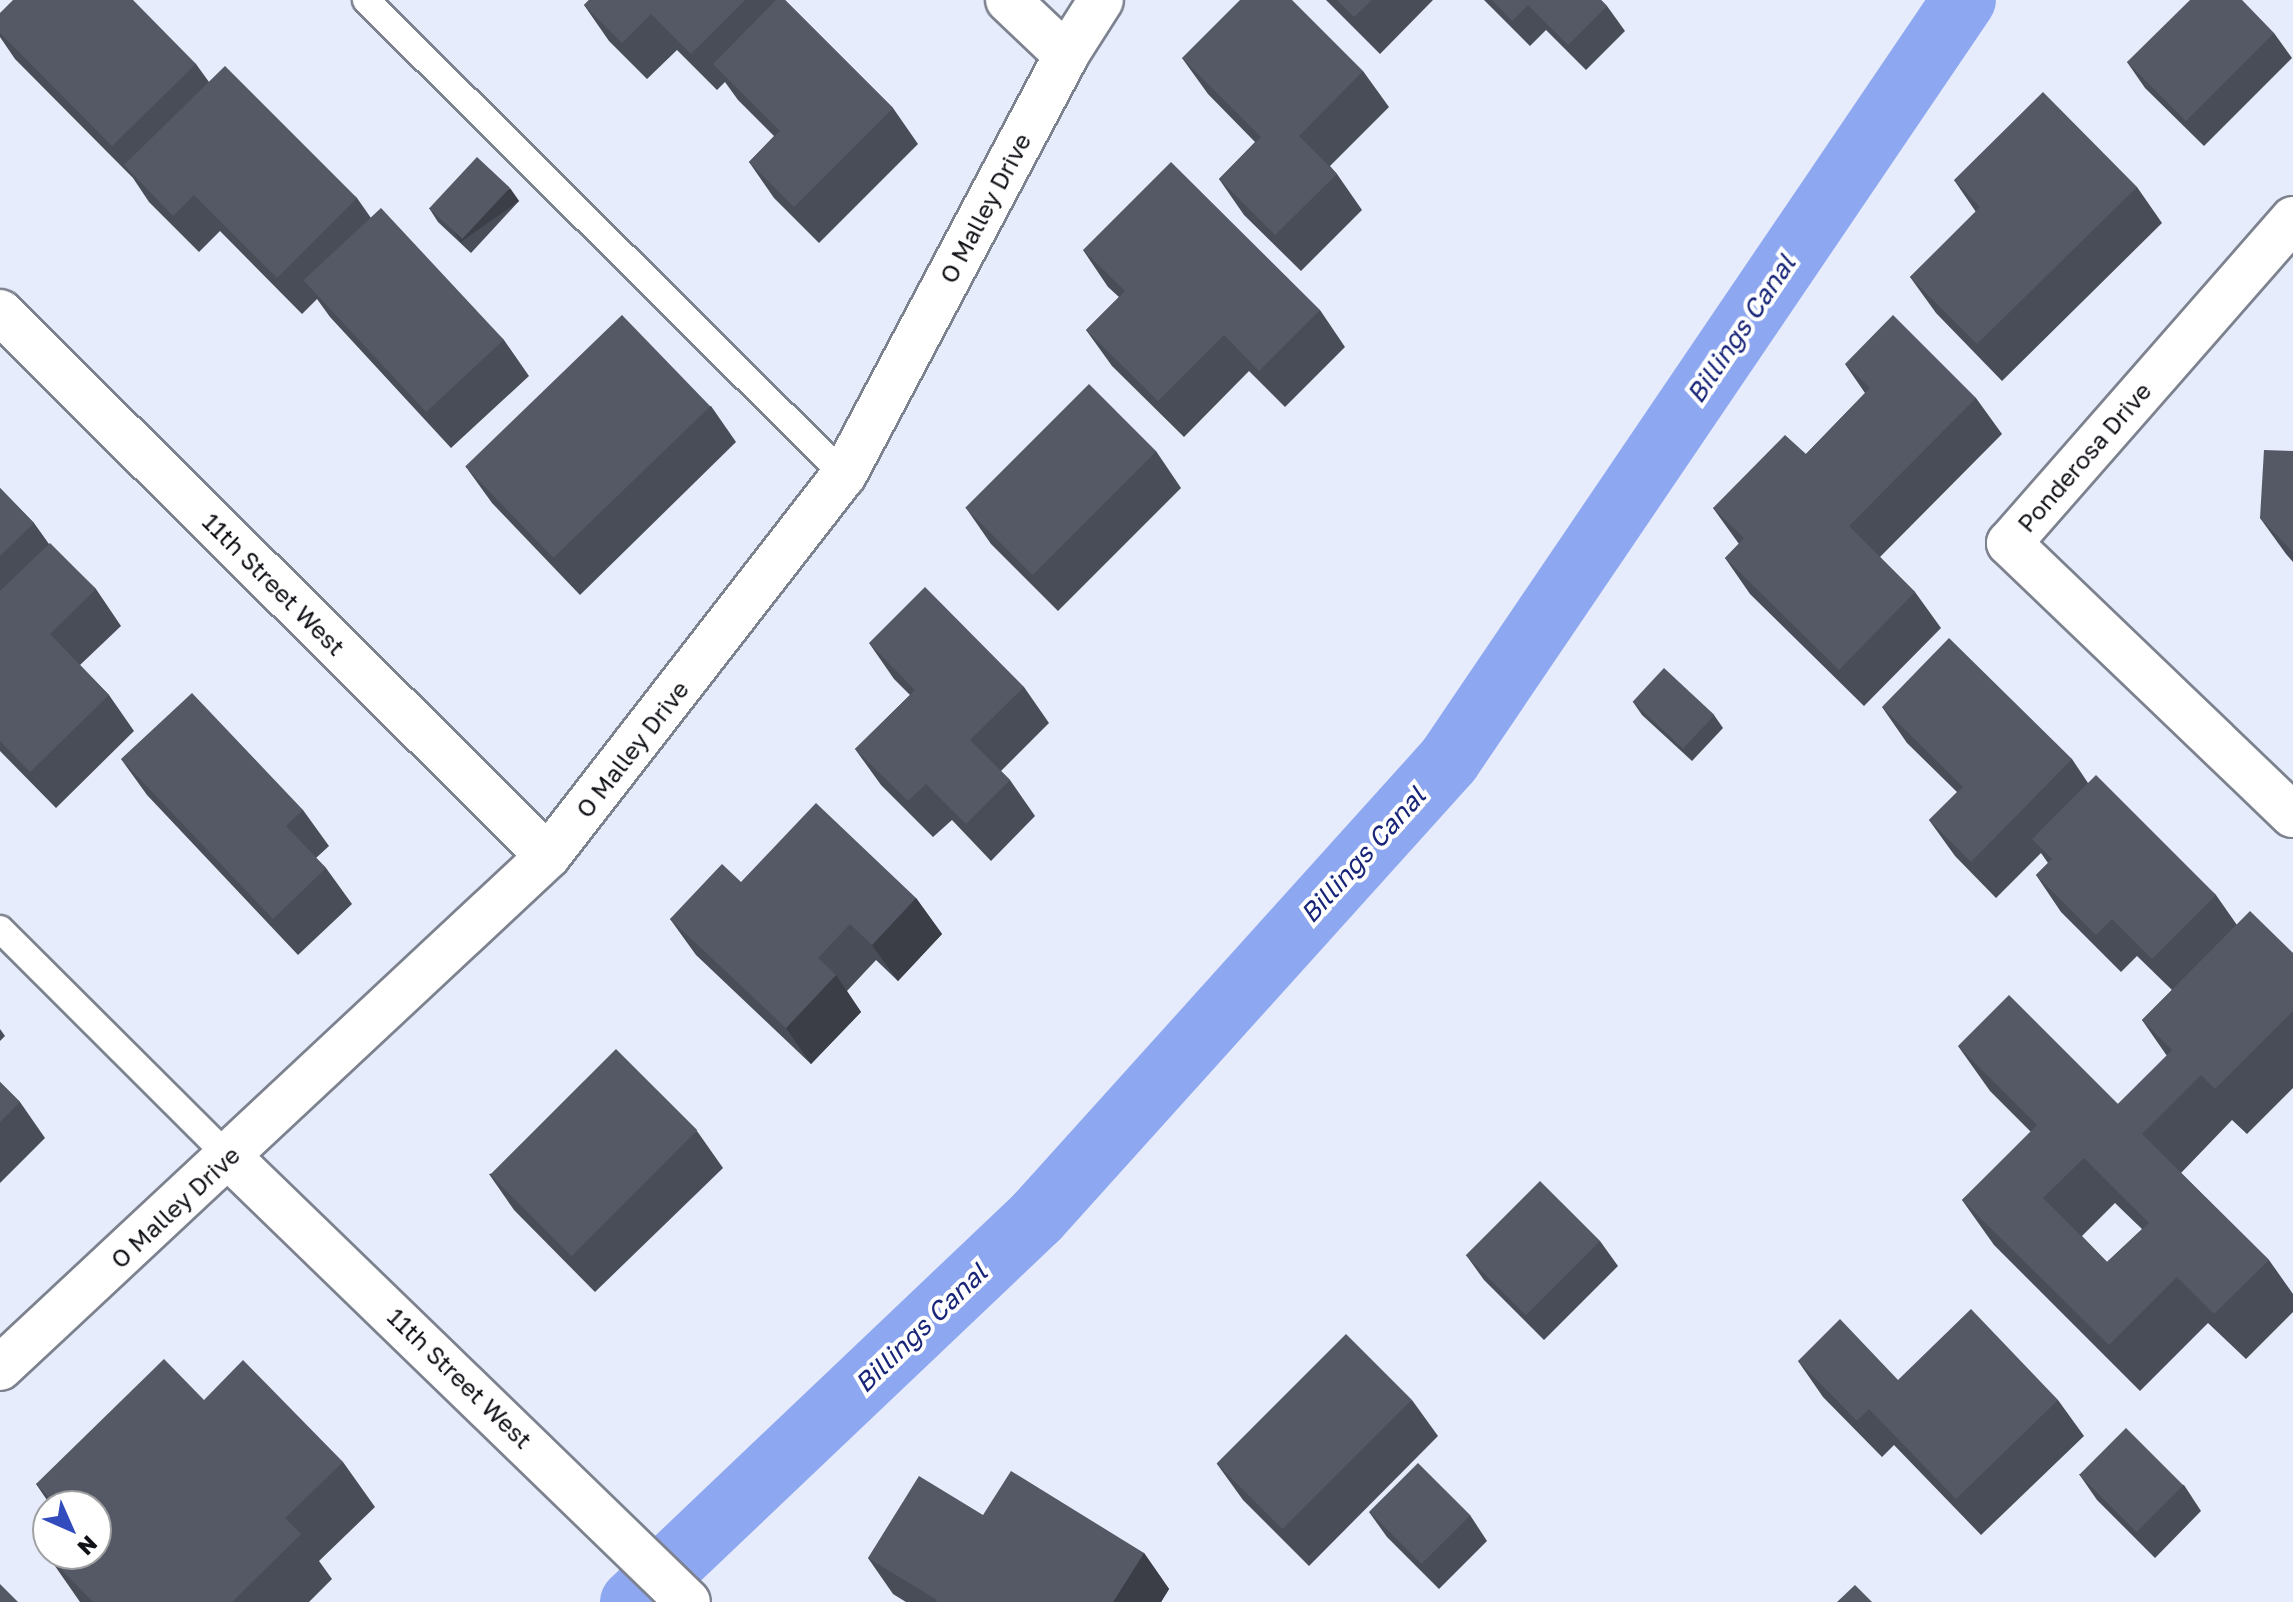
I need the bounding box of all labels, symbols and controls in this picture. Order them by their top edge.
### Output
street label: O Malley Drive [933,128,1037,288]
water label: Billings Canal [1680,249,1802,409]
street label: Ponderosa Drive [2011,376,2157,538]
street label: 11th Street West [197,507,351,661]
street label: O Malley Drive [570,675,694,823]
water label: Billings Canal [1294,781,1432,929]
street label: O Malley Drive [105,1140,245,1274]
water label: Billings Canal [848,1257,994,1399]
street label: 11th Street West [382,1302,538,1454]
north arrow [32,1490,112,1570]
text: N [72,1530,103,1561]

